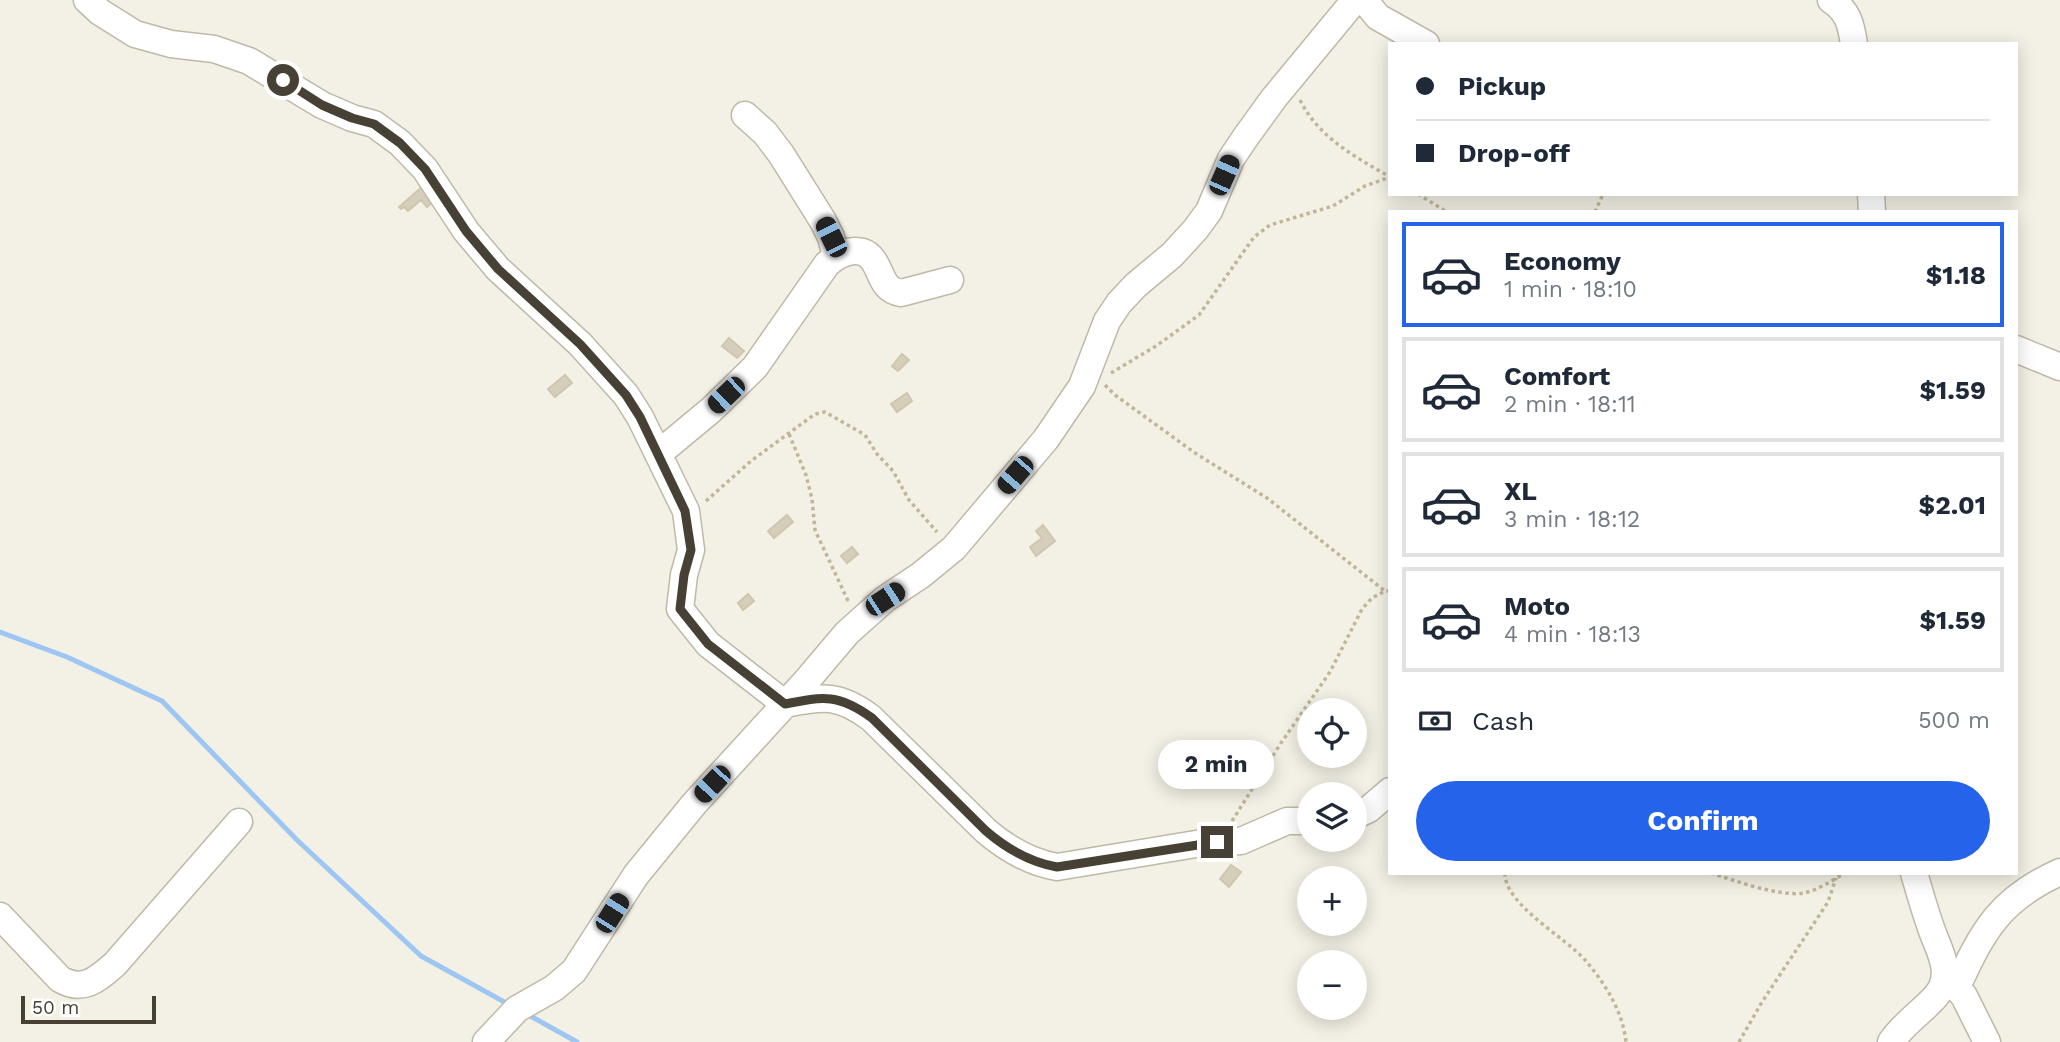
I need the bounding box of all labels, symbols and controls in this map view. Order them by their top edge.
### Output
route start [267,64,299,96]
text: Pickup [1458,71,1546,101]
text: Drop-off [1458,138,1570,168]
car [1206,152,1243,198]
car [813,214,850,260]
icon: car [1420,243,1483,306]
text: Economy [1504,246,1621,276]
text: $1.18 [1926,260,1986,290]
text: 1 min · 18:10 [1504,276,1637,303]
icon: car [1420,358,1483,421]
text: Comfort [1504,361,1610,391]
car [704,373,749,417]
text: $1.59 [1919,375,1986,405]
text: 2 min · 18:11 [1504,391,1636,418]
car [994,452,1037,498]
icon: car [1420,473,1483,536]
text: XL [1504,476,1537,506]
text: $2.01 [1919,490,1986,520]
text: 3 min · 18:12 [1504,506,1640,533]
car [862,579,909,619]
icon: car [1420,588,1483,651]
text: Moto [1504,591,1570,621]
text: $1.59 [1919,605,1986,635]
text: 4 min · 18:13 [1504,621,1641,648]
map controls [1297,698,1367,1020]
button: locate [1297,698,1367,768]
icon: cash [1416,702,1454,740]
text: Cash [1472,706,1534,736]
text: 500 m [1918,707,1990,734]
callout: 2 min [1159,740,1275,790]
text: 2 min [1185,751,1247,778]
car [690,761,735,807]
button: Confirm [1416,781,1990,861]
button: layers [1297,782,1367,852]
route end [1201,826,1233,858]
button: + [1297,866,1367,936]
car [592,890,633,936]
button: − [1297,950,1367,1020]
scale bar [21,993,156,1025]
text: 50 m [32,996,79,1019]

